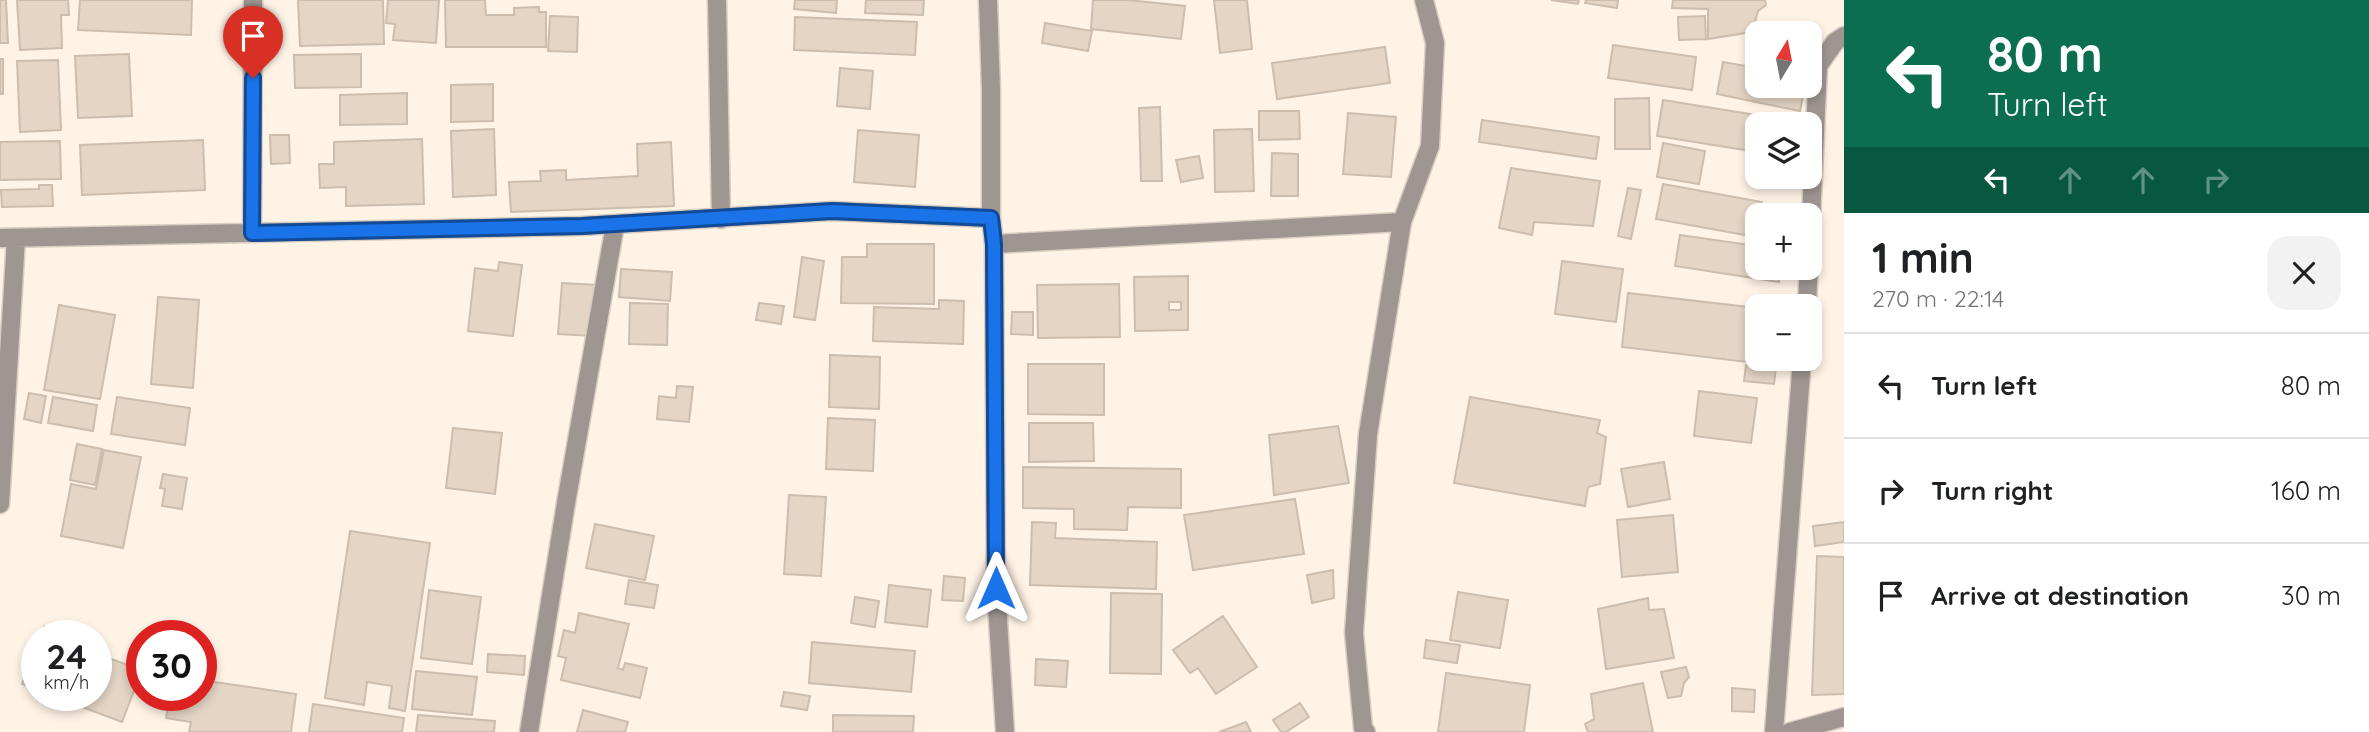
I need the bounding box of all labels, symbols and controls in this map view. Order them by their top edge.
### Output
pin [223,6,283,78]
icon: arrive [234,17,272,55]
north arrow [1745,21,1822,98]
map controls [1745,21,1822,371]
text: 80 m [1987,23,2103,84]
icon: left [1872,28,1963,119]
text: Turn left [1987,84,2108,124]
button: layers [1745,112,1822,189]
icon: left [1978,161,2016,199]
icon: ahead [2051,161,2089,199]
icon: ahead [2124,161,2162,199]
icon: right [2197,161,2235,199]
button: + [1745,203,1822,280]
text: 1 min [1872,231,1974,284]
button: close [2267,236,2341,310]
text: 270 m · 22:14 [1872,284,2004,313]
button: − [1745,294,1822,371]
icon: left [1872,367,1910,405]
text: Turn left [1931,369,2038,402]
text: 80 m [2281,369,2341,402]
icon: right [1872,472,1910,510]
text: Turn right [1931,474,2053,507]
text: 160 m [2271,474,2341,507]
position arrow [959,551,1033,625]
icon: arrive [1872,577,1910,615]
text: Arrive at destination [1931,579,2189,612]
text: 30 m [2281,579,2341,612]
speed limit sign: 30 [126,620,217,711]
text: 24 [46,634,87,678]
text: km/h [44,671,89,694]

